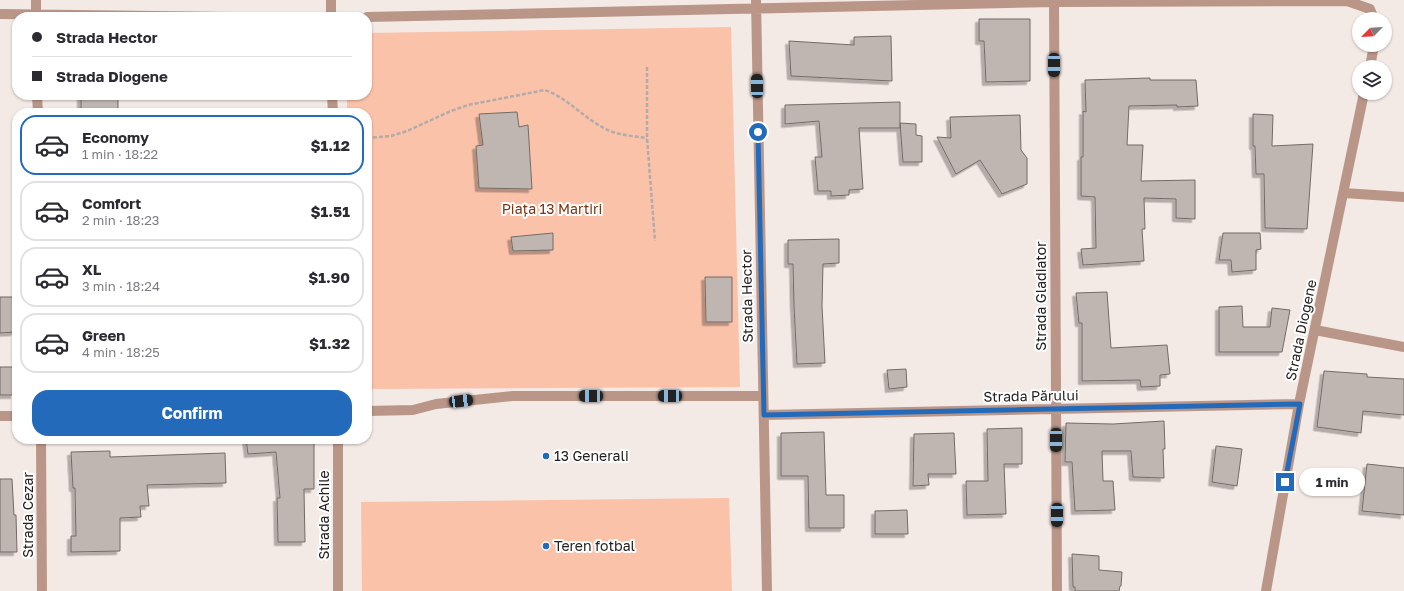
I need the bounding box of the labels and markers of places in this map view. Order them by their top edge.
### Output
place label: 13 Generali [554,447,629,464]
marker: 13 Generali [541,451,551,461]
place label: Teren fotbal [554,537,635,554]
marker: Teren fotbal [541,541,551,551]

